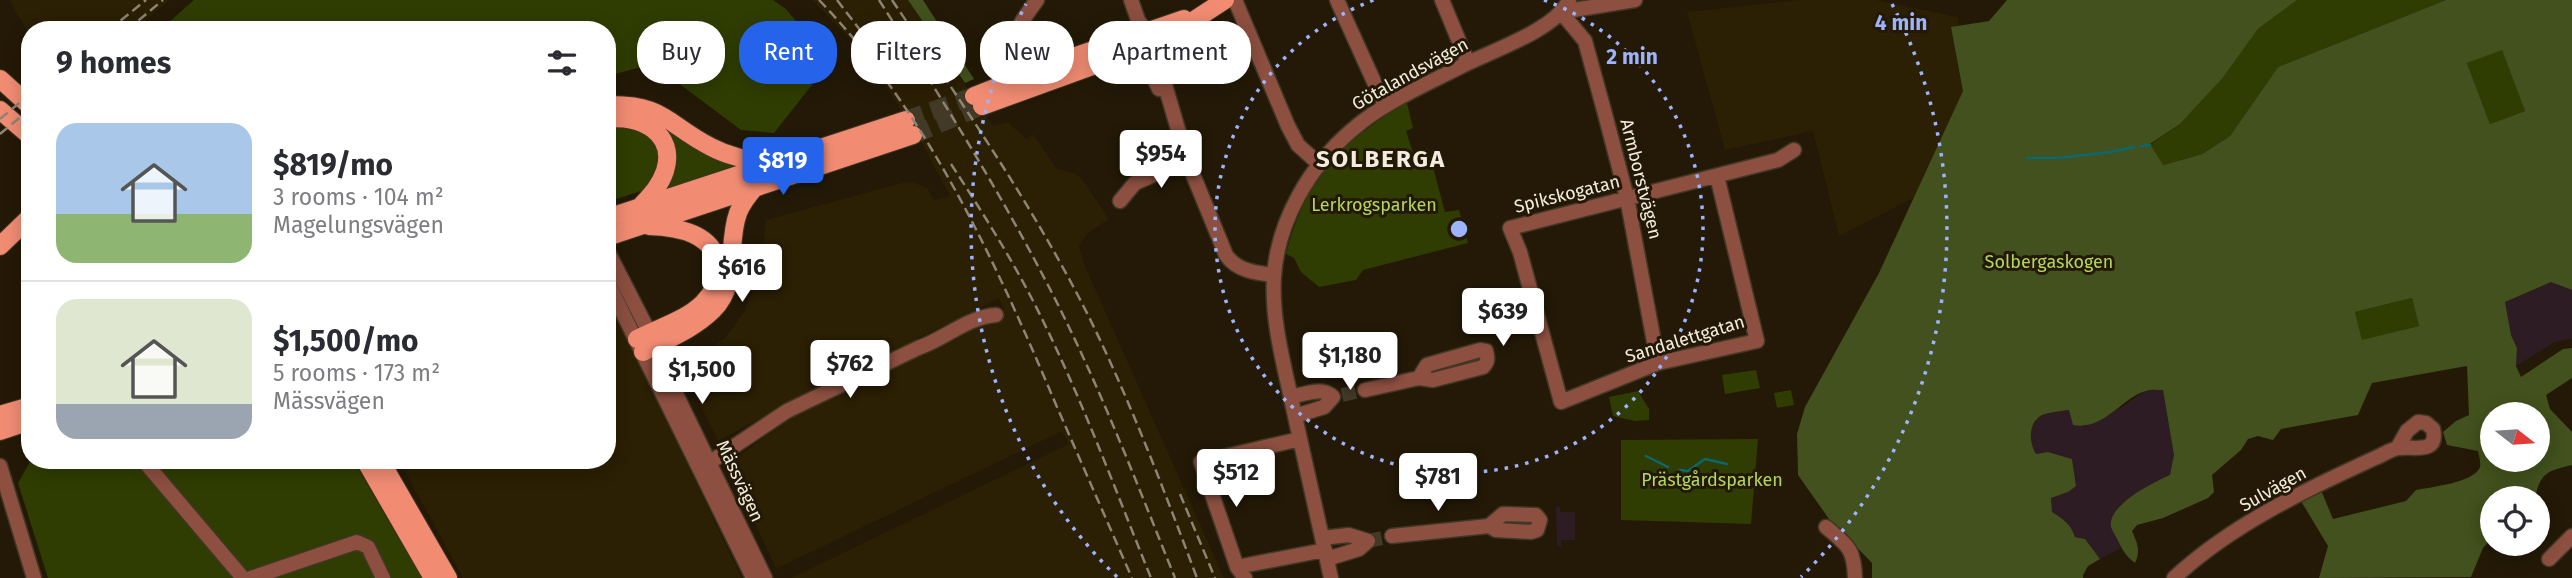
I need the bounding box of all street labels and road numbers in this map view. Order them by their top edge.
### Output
street label: Götalandsvägen [1348,33,1472,115]
street label: Armborstvägen [1615,117,1667,241]
street label: Spikskogatan [1512,170,1622,218]
street label: Sandalettgatan [1623,310,1747,368]
street label: Mässvägen [712,437,768,525]
street label: Sulvägen [2236,462,2310,516]

